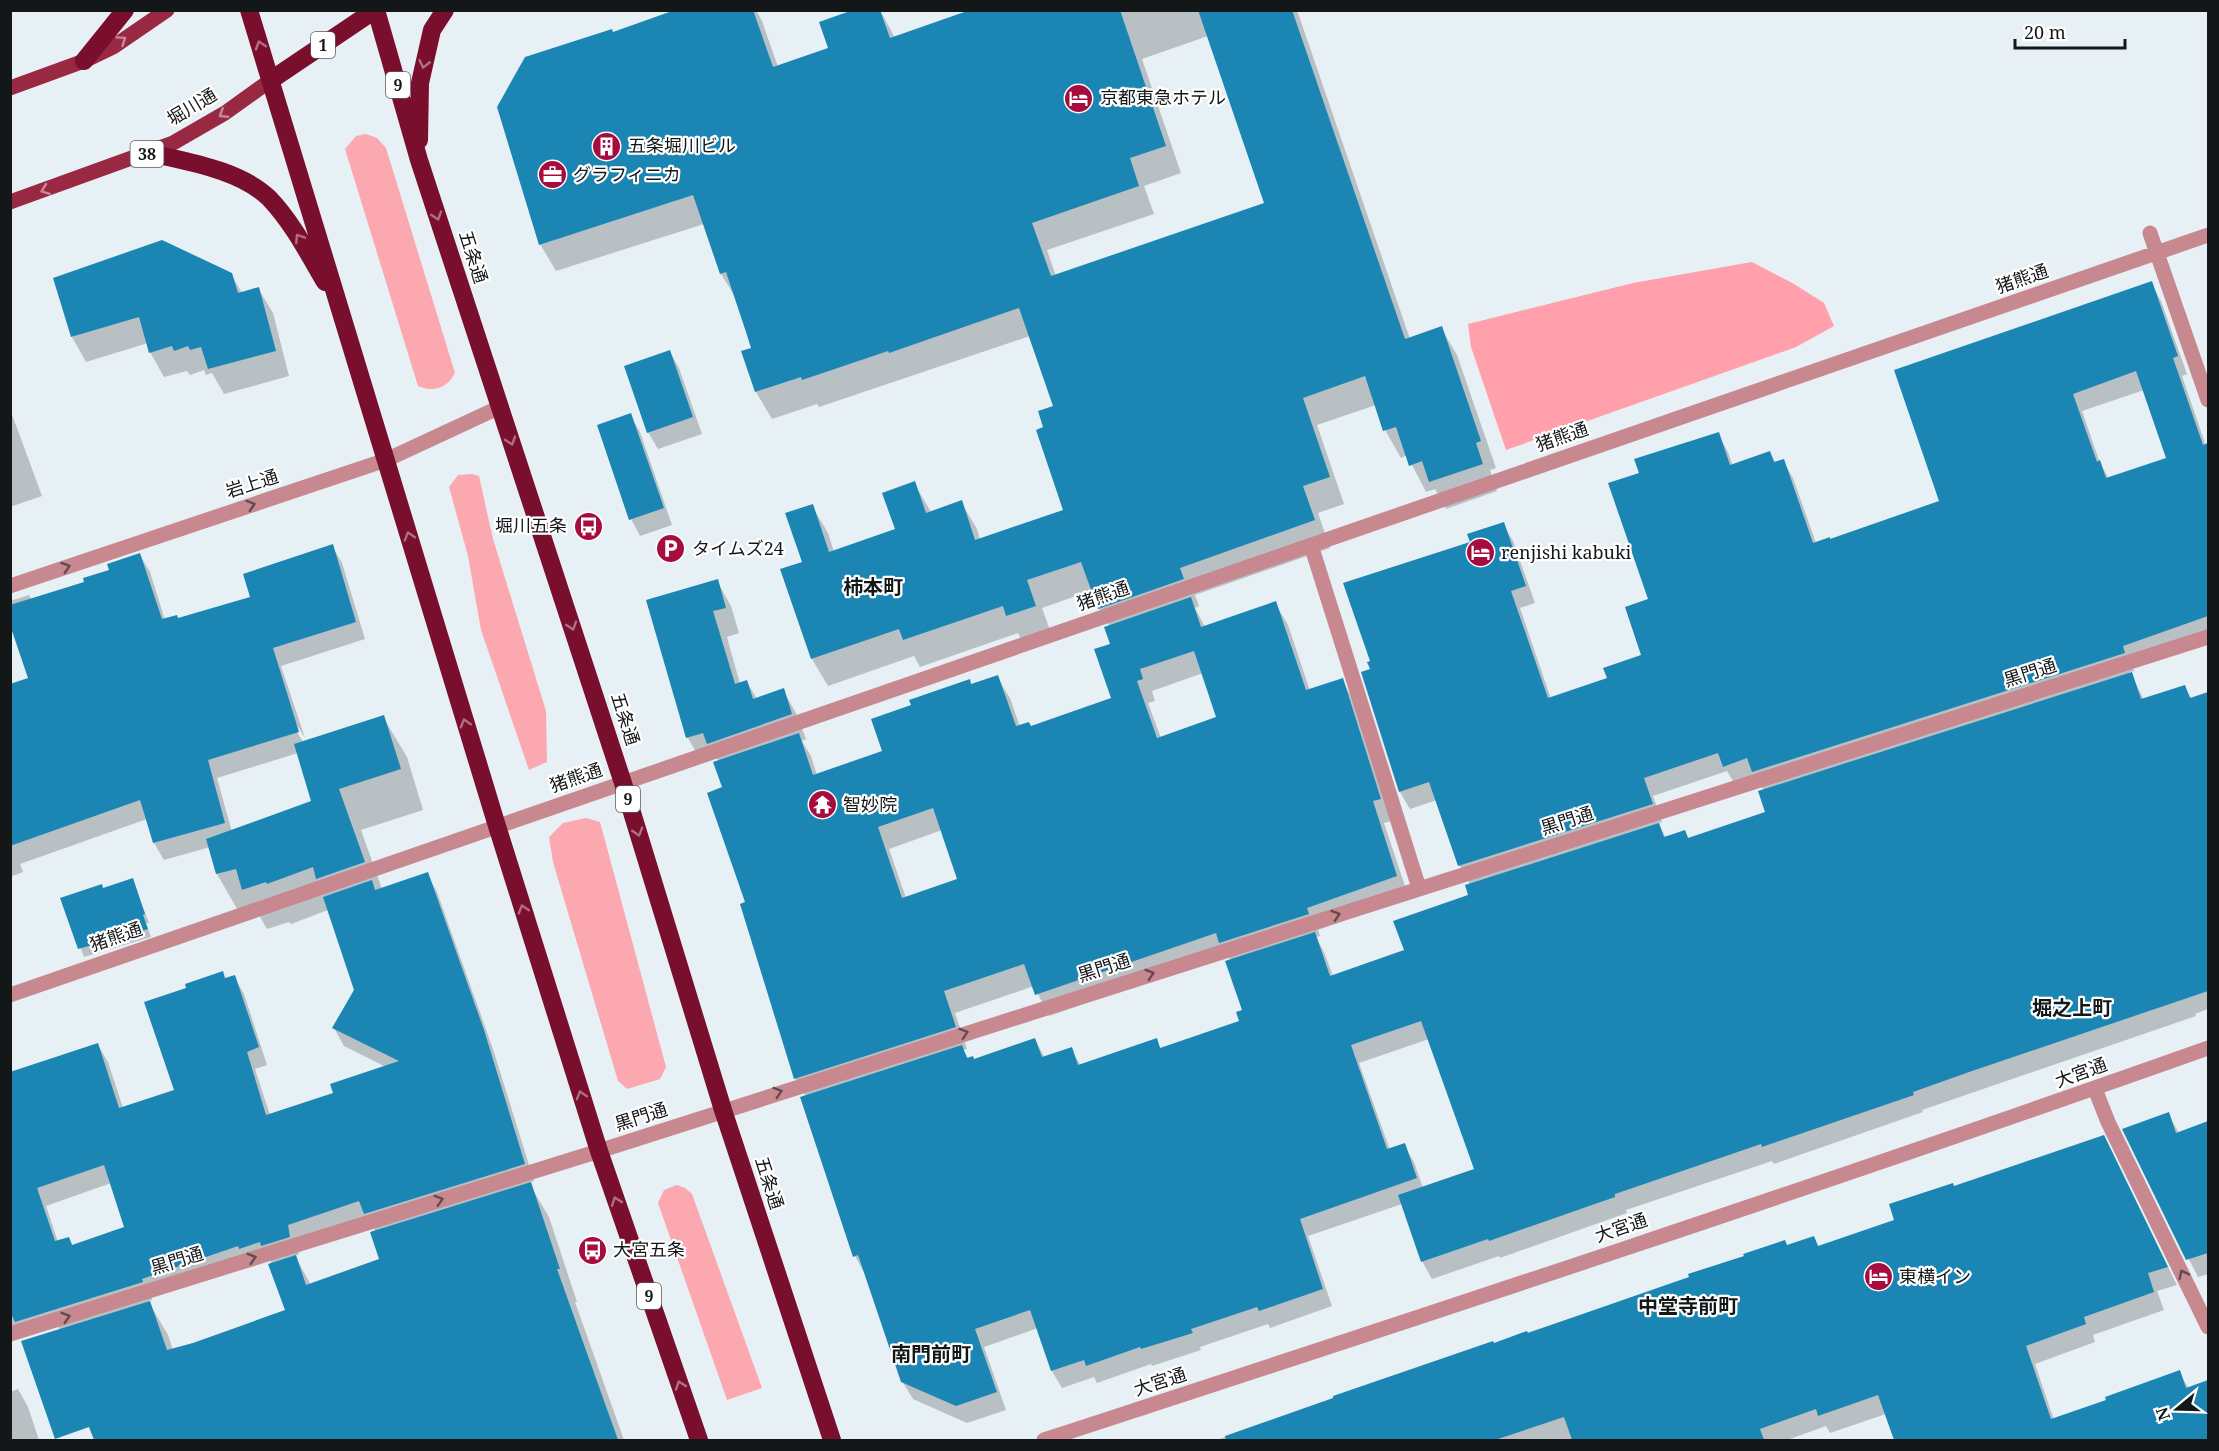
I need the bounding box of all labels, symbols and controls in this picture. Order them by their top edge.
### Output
scale bar [2015,12,2124,50]
text: 20 m [2024,20,2066,44]
road number: 1 [311,32,335,58]
one-way arrow [116,36,126,48]
one-way arrow [255,40,267,51]
one-way arrow [418,59,431,69]
road number: 9 [386,72,410,98]
street label: 堀川通 [162,82,221,130]
hotel icon: 京都東急ホテル [1063,82,1095,114]
place label: 京都東急ホテル [1100,85,1226,109]
one-way arrow [219,106,230,117]
building icon: 五条堀川ビル [591,130,623,162]
place label: 五条堀川ビル [628,133,736,157]
road number: 38 [130,141,164,167]
office icon: グラフィニカ [536,159,568,191]
place label: グラフィニカ [573,162,681,186]
one-way arrow [40,183,51,196]
one-way arrow [430,210,442,221]
street label: 五条通 [454,227,494,286]
one-way arrow [295,234,306,245]
street label: 猪熊通 [1992,258,2051,298]
street label: 猪熊通 [1532,416,1591,456]
one-way arrow [504,435,516,446]
street label: 岩上通 [222,463,281,503]
one-way arrow [245,500,256,512]
bus stop icon: 堀川五条 [572,510,604,542]
place label: 堀川五条 [495,513,567,537]
one-way arrow [404,531,416,542]
parking icon: タイムズ24 [655,533,687,565]
place label: タイムズ24 [692,536,784,560]
hotel icon: renjishi kabuki [1464,537,1496,569]
place label: renjishi kabuki [1501,540,1632,564]
one-way arrow [60,561,71,574]
district label: 柿本町 [843,573,903,600]
street label: 猪熊通 [1073,575,1132,615]
one-way arrow [565,620,577,631]
street label: 黒門通 [2000,652,2059,692]
street label: 五条通 [606,689,646,748]
one-way arrow [460,718,472,729]
street label: 猪熊通 [546,757,605,797]
road number: 9 [616,786,640,812]
temple icon: 智妙院 [806,789,838,821]
place label: 智妙院 [843,792,897,816]
street label: 黒門通 [1537,800,1596,840]
one-way arrow [631,826,643,837]
one-way arrow [518,904,530,915]
one-way arrow [1330,910,1341,922]
street label: 猪熊通 [86,916,145,956]
street label: 黒門通 [1074,947,1133,987]
one-way arrow [1144,969,1155,981]
district label: 堀之上町 [2032,994,2112,1021]
one-way arrow [958,1028,969,1040]
street label: 大宮通 [2051,1052,2110,1093]
one-way arrow [772,1087,783,1100]
one-way arrow [576,1090,589,1101]
street label: 黒門通 [611,1096,670,1136]
street label: 五条通 [750,1153,790,1212]
one-way arrow [433,1195,444,1207]
one-way arrow [611,1196,624,1207]
street label: 大宮通 [1591,1207,1650,1247]
bus stop icon: 大宮五条 [576,1234,608,1266]
place label: 大宮五条 [613,1237,685,1261]
street label: 黒門通 [147,1241,206,1279]
one-way arrow [246,1253,257,1265]
hotel icon: 東横イン [1862,1261,1894,1293]
place label: 東横イン [1899,1264,1971,1288]
one-way arrow [2178,1270,2190,1281]
road number: 9 [637,1283,661,1309]
district label: 中堂寺前町 [1638,1292,1738,1319]
one-way arrow [60,1311,71,1324]
district label: 南門前町 [891,1340,971,1367]
street label: 大宮通 [1130,1361,1189,1401]
north arrow [2147,1379,2207,1439]
one-way arrow [675,1380,688,1391]
text: N [2150,1404,2175,1423]

